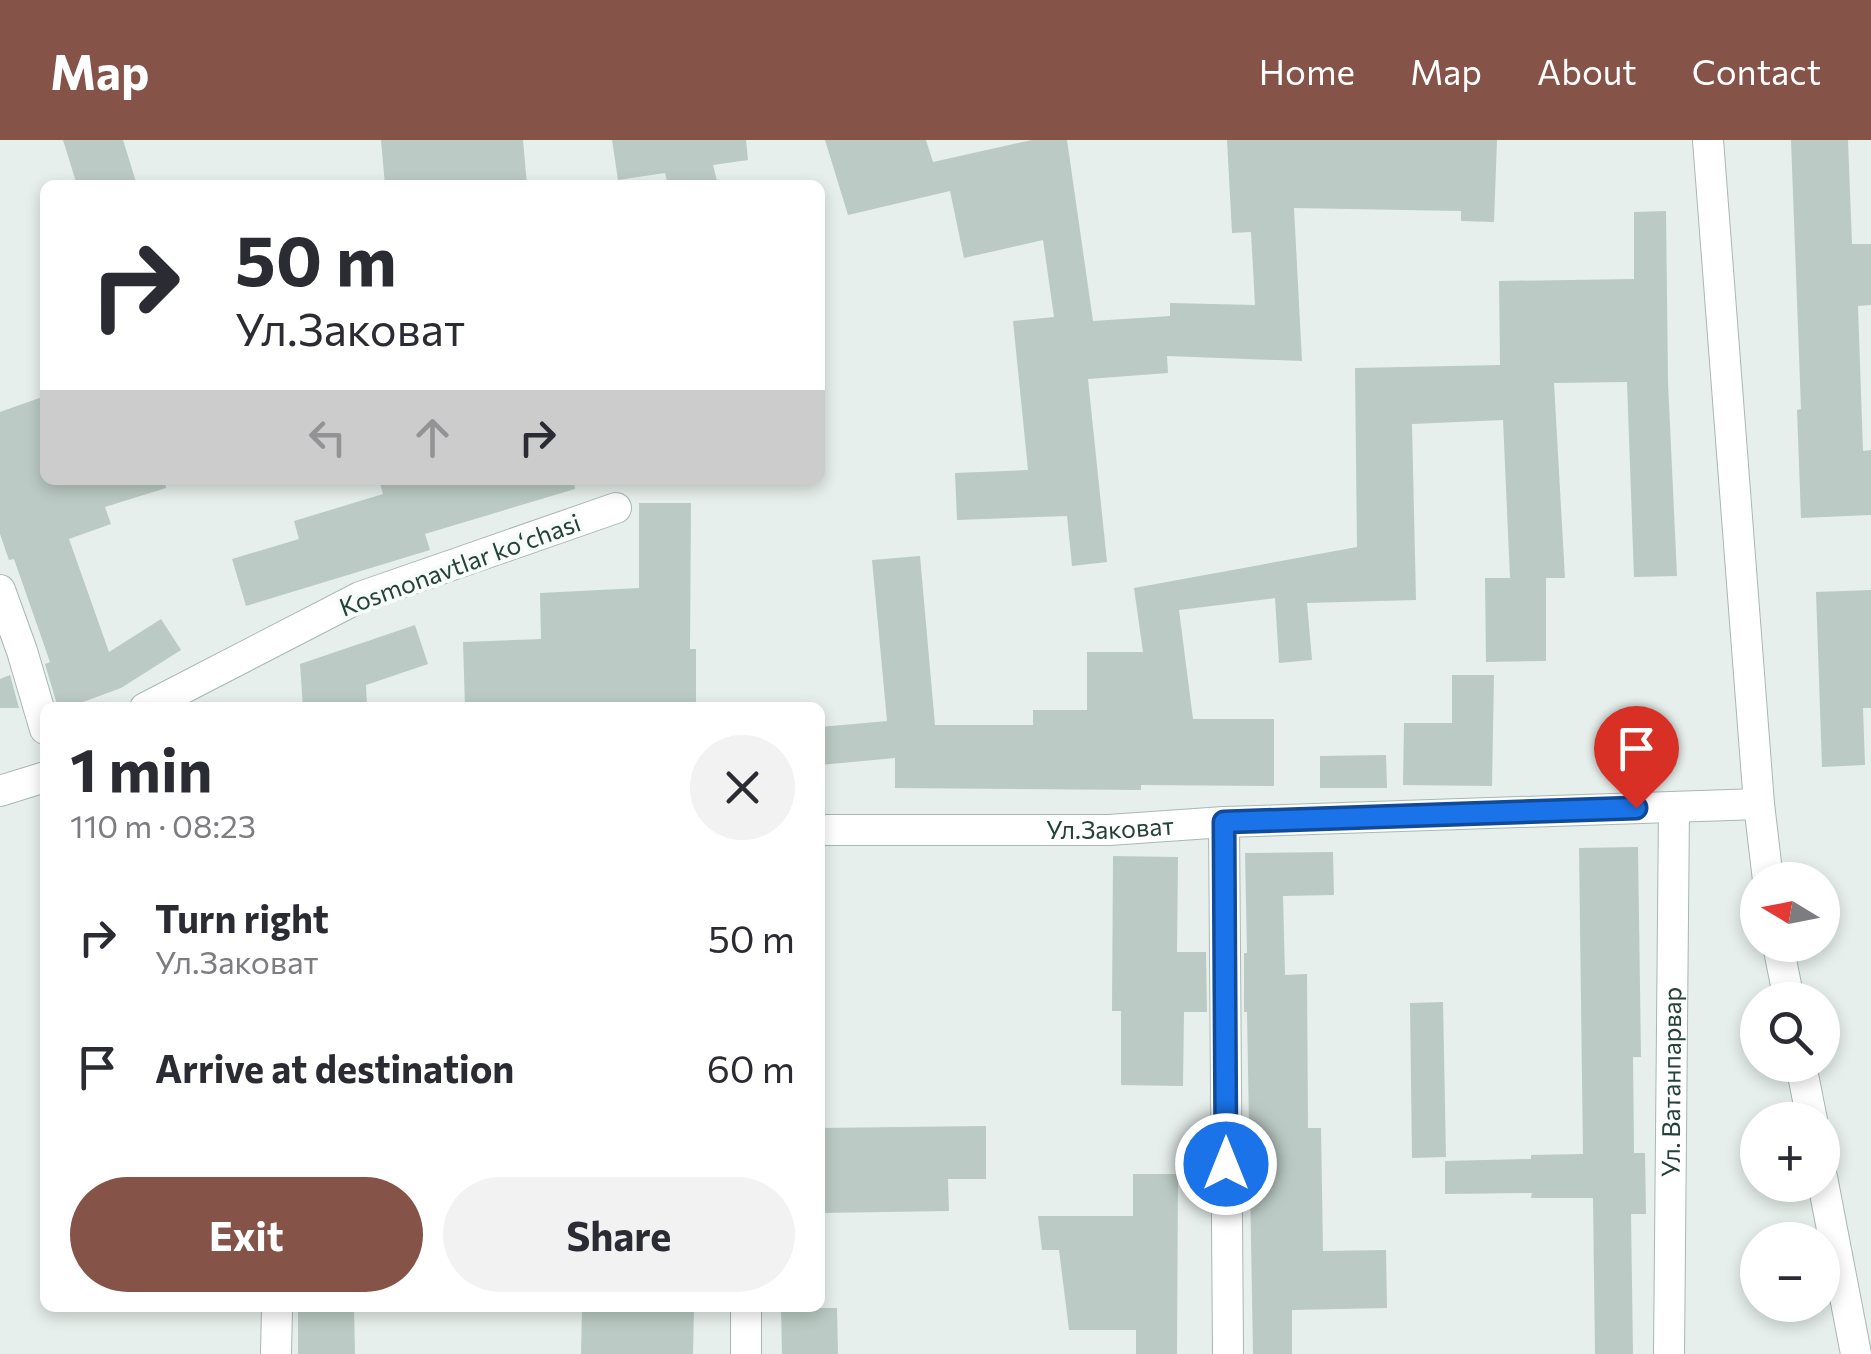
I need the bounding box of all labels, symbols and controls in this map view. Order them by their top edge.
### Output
text: Map [50,41,149,100]
text: Home [1259,49,1355,92]
text: Map [1410,49,1482,92]
text: About [1537,49,1637,92]
text: Contact [1692,49,1821,92]
text: 50 m [235,215,397,300]
icon: right [70,220,200,350]
text: Ул.Заковат [235,300,465,355]
icon: left [300,410,355,465]
icon: ahead [405,410,460,465]
icon: right [510,410,565,465]
street label: Kosmonavtlar koʻchasi [335,506,584,622]
pin [1594,706,1679,809]
icon: arrive [1609,721,1664,776]
text: 1 min [70,731,212,804]
button: close [690,735,795,840]
text: 110 m · 08:23 [70,805,256,845]
street label: Ул.Заковат [1046,810,1175,844]
north arrow [1740,862,1840,962]
map controls [1740,862,1840,1322]
text: Turn right [155,894,329,941]
icon: right [70,910,125,965]
text: 50 m [708,914,795,961]
text: Ул.Заковат [155,941,319,981]
button: search [1740,982,1840,1082]
street label: Ул. Ватанпарвар [1655,987,1686,1177]
icon: arrive [70,1040,125,1095]
text: Arrive at destination [155,1044,514,1091]
text: 60 m [707,1044,795,1091]
button: + [1740,1102,1840,1202]
position arrow [1174,1112,1278,1216]
button: Exit [70,1177,423,1292]
button: Share [443,1177,795,1292]
button: − [1740,1222,1840,1322]

